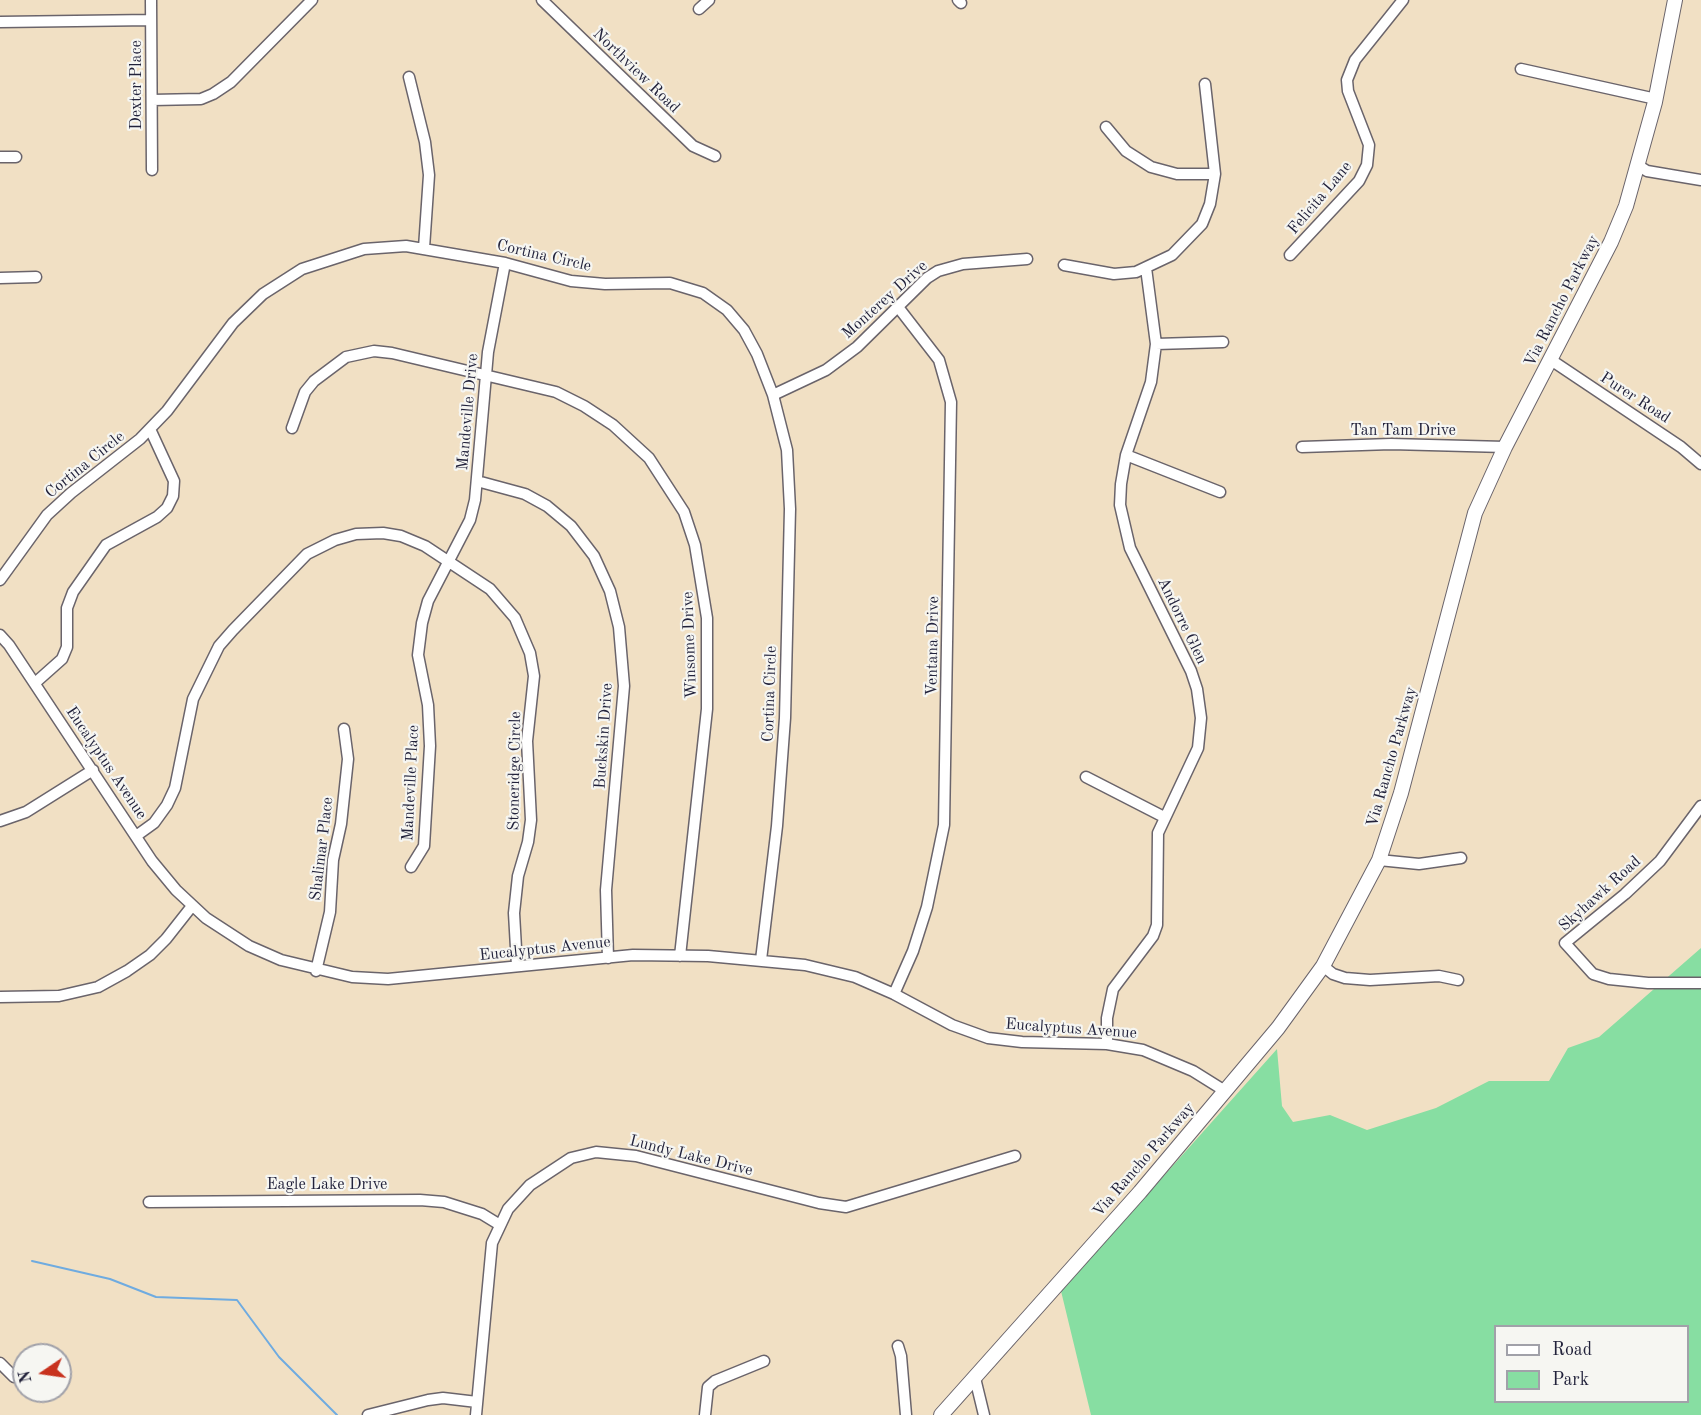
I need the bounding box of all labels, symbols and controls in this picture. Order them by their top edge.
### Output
street label: Northview Road [588,25,684,117]
street label: Dexter Place [127,40,147,130]
street label: Felicita Lane [1284,158,1356,238]
street label: Via Rancho Parkway [1520,232,1604,370]
street label: Cortina Circle [495,236,593,276]
street label: Monterey Drive [838,257,932,343]
street label: Mandeville Drive [453,353,483,471]
street label: Purer Road [1596,368,1674,428]
street label: Tan Tam Drive [1350,421,1456,441]
street label: Cortina Circle [41,427,129,503]
street label: Andorre Glen [1153,575,1211,667]
street label: Winsome Drive [679,591,701,699]
street label: Ventana Drive [923,596,943,696]
street label: Cortina Circle [759,645,781,743]
street label: Buckskin Drive [591,682,617,790]
street label: Via Rancho Parkway [1363,684,1421,830]
street label: Eucalyptus Avenue [61,703,151,823]
street label: Stoneridge Circle [504,711,526,831]
street label: Mandeville Place [398,724,424,842]
street label: Shalimar Place [306,796,338,902]
street label: Skyhawk Road [1555,852,1645,936]
street label: Eucalyptus Avenue [478,933,612,965]
street label: Eucalyptus Avenue [1005,1015,1137,1043]
street label: Via Rancho Parkway [1089,1099,1199,1221]
street label: Lundy Lake Drive [627,1131,755,1181]
street label: Eagle Lake Drive [267,1175,387,1195]
legend [1494,1325,1689,1403]
text: Road [1552,1341,1592,1359]
north arrow [12,1343,72,1403]
text: N [17,1369,36,1384]
text: Park [1552,1371,1589,1389]

